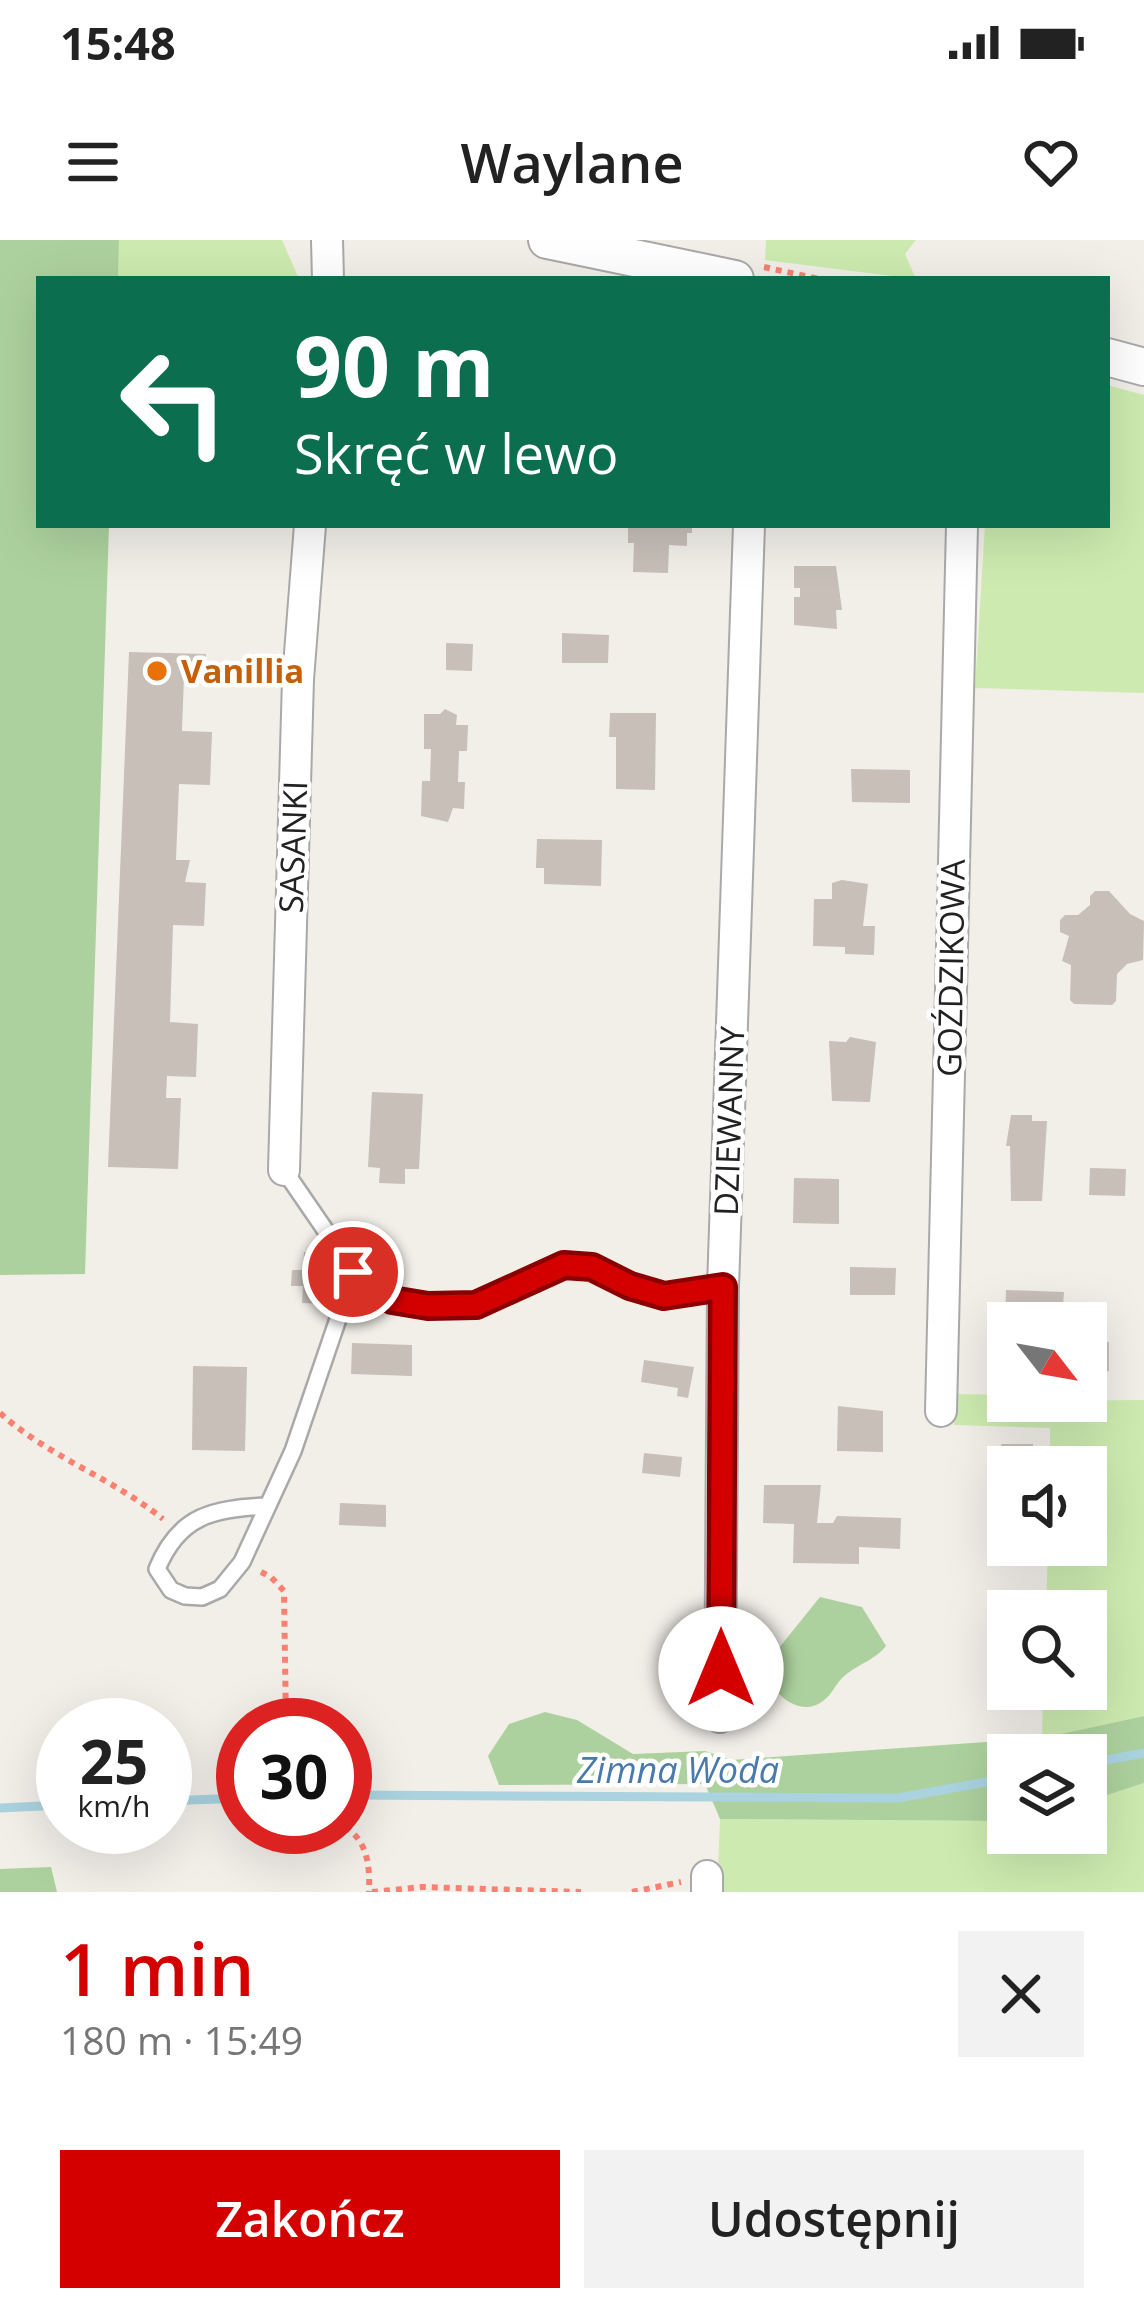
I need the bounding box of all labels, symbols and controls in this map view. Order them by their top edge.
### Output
text: 15:48 [60,12,176,73]
text: Waylane [460,125,684,199]
icon: menu [60,129,126,195]
icon: heart [1018,129,1084,195]
text: 90 m [294,307,494,422]
icon: left [96,324,252,480]
text: Skręć w lewo [294,416,618,490]
place label: Vanillia [181,648,304,693]
marker: Vanillia [144,658,170,684]
street label: SASANKI [268,780,317,914]
street label: GOŹDZIKOWA [926,859,975,1077]
street label: DZIEWANNY [703,1025,754,1217]
pin [302,1221,404,1323]
icon: arrive [320,1239,386,1305]
north arrow [987,1302,1107,1422]
map controls [987,1302,1107,1854]
button: sound [987,1446,1107,1566]
button: search [987,1590,1107,1710]
position arrow [658,1606,784,1732]
speed limit sign: 30 [216,1698,372,1854]
text: 25 [80,1720,148,1802]
button: layers [987,1734,1107,1854]
water label: Zimna Woda [576,1745,779,1794]
text: km/h [78,1785,150,1826]
text: 1 min [60,1919,254,2017]
button: close [958,1931,1084,2057]
text: 180 m · 15:49 [60,2013,303,2066]
button: Zakończ [60,2150,560,2288]
button: Udostępnij [584,2150,1084,2288]

